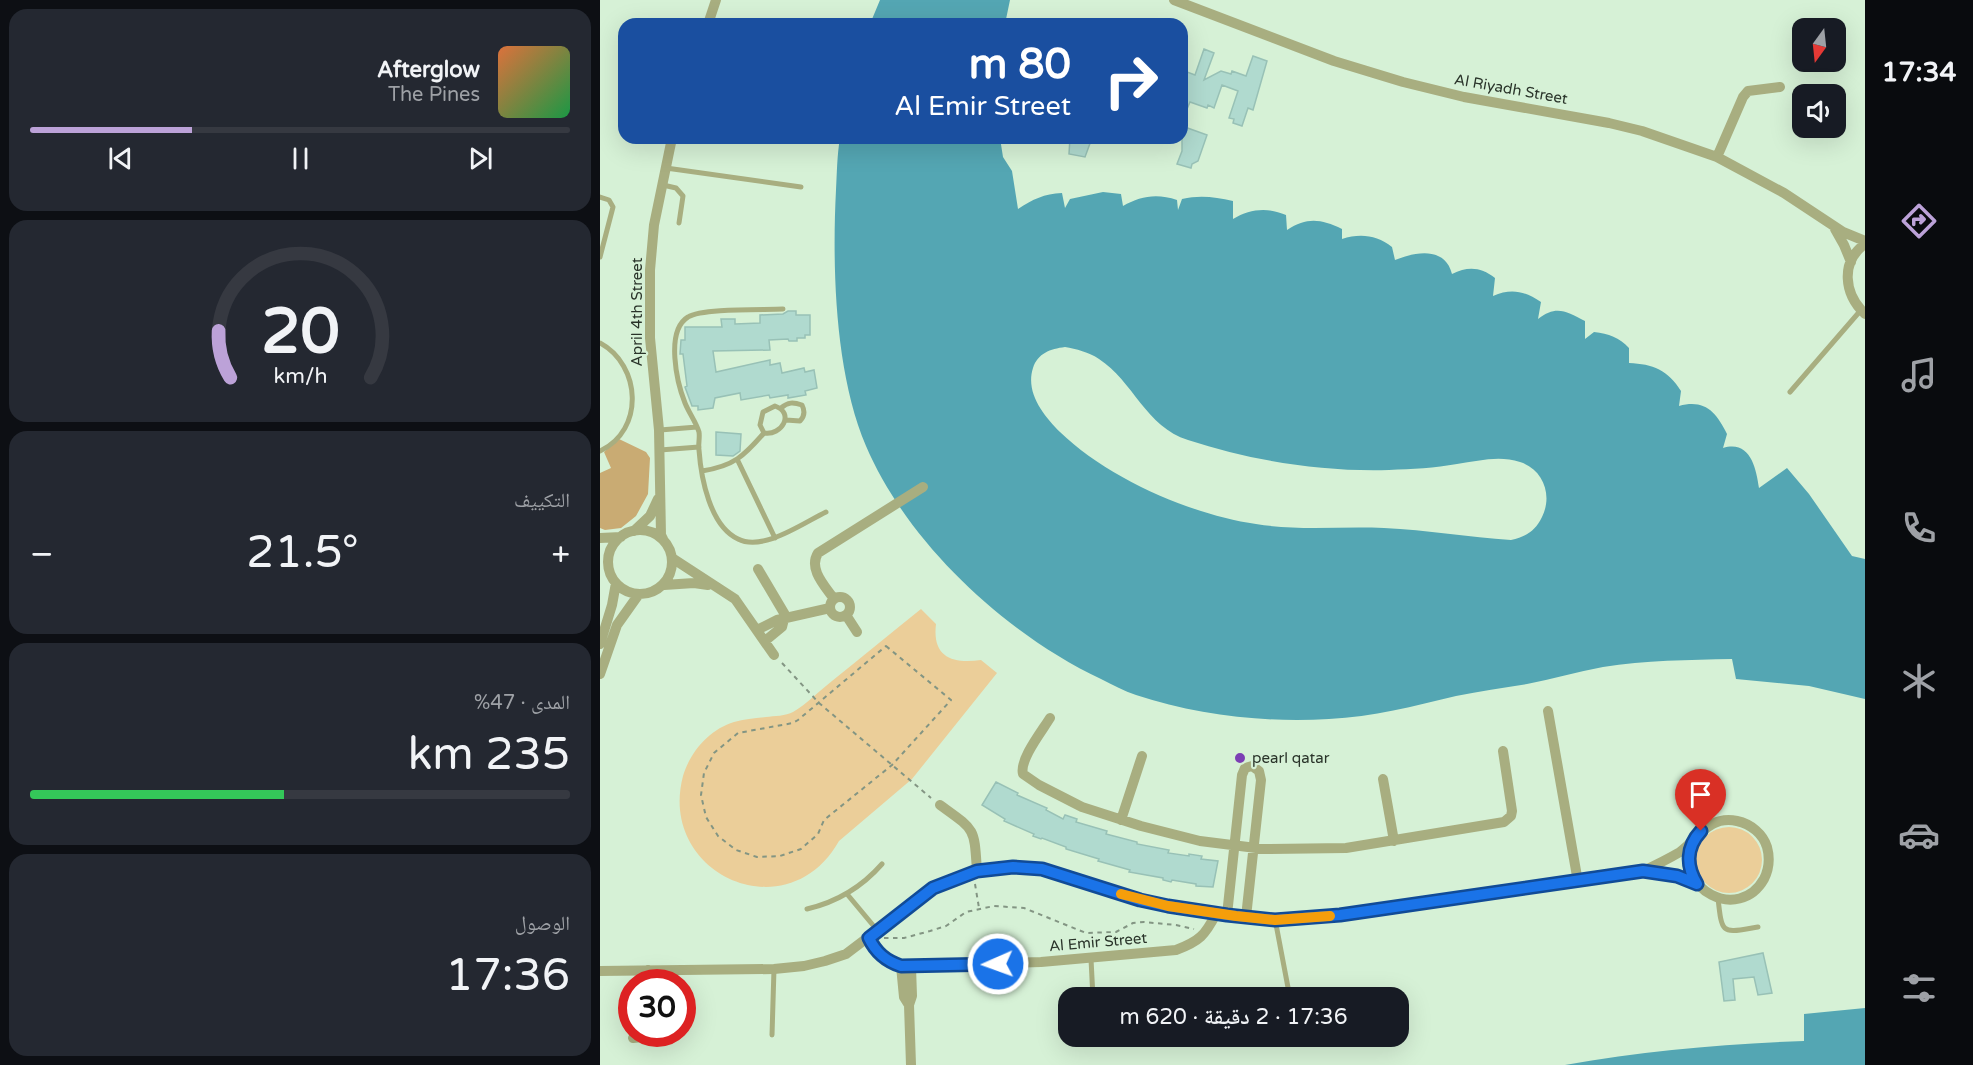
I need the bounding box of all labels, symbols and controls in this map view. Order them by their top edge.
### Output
north arrow [1792,18,1846,72]
map controls [1792,18,1846,138]
text: 80 m [969,39,1071,90]
icon: right [1092,42,1170,120]
text: 17:34 [1882,56,1956,89]
text: Afterglow [377,57,480,83]
street label: Al Riyadh Street [1453,70,1569,108]
text: The Pines [388,83,480,107]
button: sound [1792,84,1846,138]
text: Al Emir Street [894,90,1071,123]
icon: previous [104,142,137,175]
icon: pause [284,142,317,175]
icon: next [464,142,497,175]
icon: directions [1898,200,1940,242]
street label: April 4th Street [628,257,646,366]
text: 20 [261,295,339,370]
icon: music [1898,354,1940,396]
text: km/h [273,364,327,390]
text: التكييف [514,489,570,513]
icon: phone [1898,507,1940,549]
text: 21.5° [246,526,359,580]
text: − [30,535,54,574]
text: + [551,535,570,574]
icon: climate [1898,660,1940,702]
text: المدى · 47% [474,691,570,715]
text: 235 km [408,728,570,782]
place label: pearl qatar [1252,749,1330,767]
marker: pearl qatar [1233,751,1247,765]
pin [1675,769,1726,831]
icon: arrive [1684,778,1717,811]
icon: car [1898,814,1940,856]
text: الوصول [515,912,570,936]
street label: Al Emir Street [1048,929,1148,955]
position arrow [966,932,1030,996]
text: 17:36 [445,949,570,1003]
icon: filters [1898,967,1940,1009]
speed limit sign: 30 [618,969,696,1047]
text: 17:36 · 2 دقيقة · 620 m [1120,1004,1347,1030]

